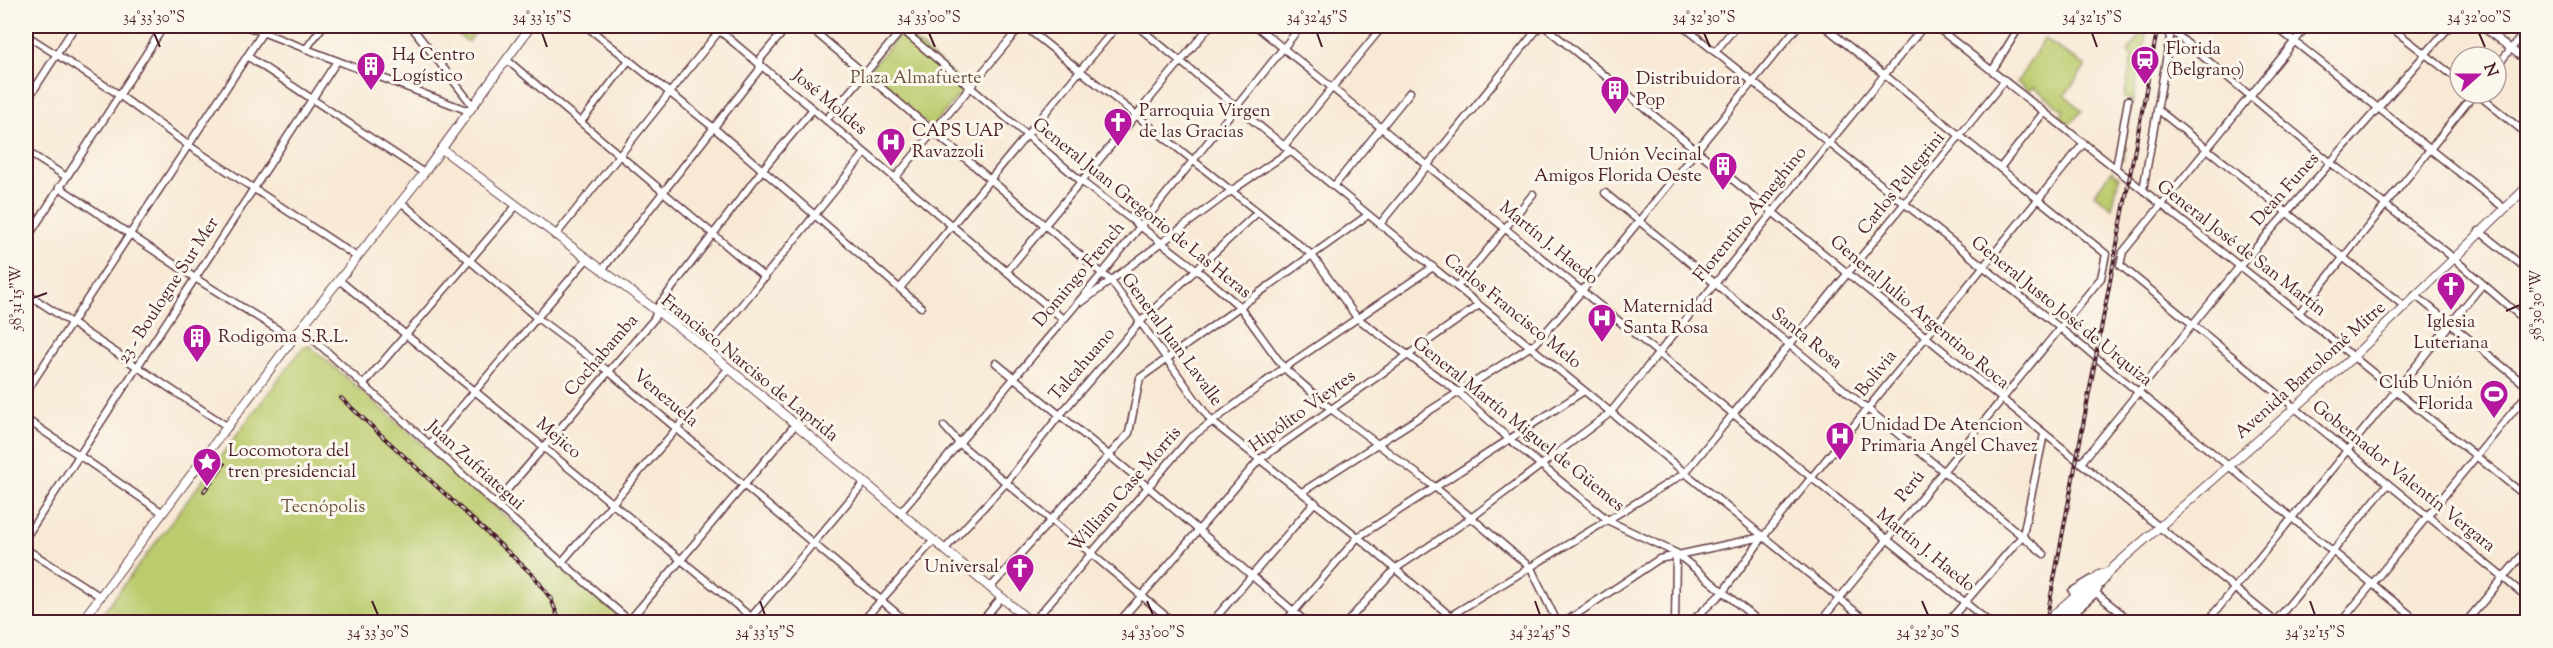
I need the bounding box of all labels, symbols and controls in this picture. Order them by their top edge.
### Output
text: 34°33'30"S [123,8,185,29]
text: 34°33'15"S [513,8,572,29]
text: 34°33'00"S [897,8,961,29]
text: 34°32'45"S [1287,8,1347,29]
text: 34°32'30"S [1673,8,1736,29]
text: 34°32'15"S [2062,8,2122,29]
text: 34°32'00"S [2447,8,2511,29]
place label: Florida (Belgrano) [2166,37,2245,84]
place label: H4 Centro Logístico [392,43,475,90]
station icon: Florida (Belgrano) [2129,44,2161,86]
north arrow [2448,45,2508,105]
building icon: H4 Centro Logístico [355,50,387,92]
text: N [2477,60,2503,81]
street label: José Moldes [785,63,872,142]
park label: Plaza Almafuerte [850,66,982,92]
place label: Distribuidora Pop [1636,67,1740,114]
building icon: Distribuidora Pop [1599,74,1631,116]
place label: Parroquia Virgen de las Gracias [1139,99,1271,146]
church icon: Parroquia Virgen de las Gracias [1102,106,1134,148]
street label: General Juan Gregorio de Las Heras [1026,112,1256,306]
place label: CAPS UAP Ravazzoli [912,119,1003,166]
hospital icon: CAPS UAP Ravazzoli [875,126,907,168]
street label: Carlos Pellegrini [1852,127,1952,241]
street label: Florentino Ameghino [1688,141,1814,289]
place label: Unión Vecinal Amigos Florida Oeste [1534,143,1702,190]
street label: Dean Funes [2246,147,2326,233]
building icon: Unión Vecinal Amigos Florida Oeste [1707,150,1739,192]
street label: General José de San Martín [2151,174,2332,324]
street label: Martín J. Haedo [1493,196,1603,292]
street label: 23 - Boulogne Sur Mer [112,212,226,369]
street label: Domingo French [1028,216,1132,333]
street label: General Julio Argentino Roca [1823,230,2015,396]
street label: General Justo José de Urquiza [1965,231,2157,393]
street label: Carlos Francisco Melo [1437,248,1587,376]
text: 58°31'15"W [7,265,28,331]
street label: General Juan Lavalle [1114,268,1228,412]
text: 58°30'30"W [2527,269,2548,341]
church icon: Iglesia Luteriana [2435,270,2467,312]
street label: Francisco Narciso de Laprida [655,289,843,449]
place label: Maternidad Santa Rosa [1623,295,1713,342]
street label: Avenida Bartolomé Mitre [2230,296,2392,446]
hospital icon: Maternidad Santa Rosa [1586,302,1618,344]
street label: Santa Rosa [1765,302,1847,376]
street label: Cochabamba [559,309,645,403]
place label: Iglesia Luteriana [2414,310,2488,357]
building icon: Rodigoma S.R.L. [181,322,213,364]
street label: Talcahuano [1044,322,1122,407]
place label: Rodigoma S.R.L. [218,325,349,351]
street label: General Martín Miguel de Güemes [1406,331,1630,519]
street label: Bolivia [1850,345,1904,403]
street label: Venezuela [626,364,704,434]
street label: Hipólito Vieytes [1244,364,1362,460]
place label: Club Unión Florida [2379,371,2473,418]
sports icon: Club Unión Florida [2478,378,2510,420]
street label: Gobernador Valentín Vergara [2306,395,2500,559]
street label: Mejico [530,412,587,466]
place label: Unidad De Atencion Primaria Angel Chavez [1861,413,2038,460]
street label: Juan Zufriategui [420,414,530,517]
hospital icon: Unidad De Atencion Primaria Angel Chavez [1824,420,1856,462]
street label: William Case Morris [1064,421,1188,559]
place label: Locomotora del tren presidencial [228,439,356,486]
place icon: Locomotora del tren presidencial [191,446,223,488]
street label: Perú [1890,465,1932,509]
park label: Tecnópolis [281,495,365,521]
street label: Martín J. Haedo [1870,503,1980,599]
church icon: Universal [1004,552,1036,594]
place label: Universal [924,555,999,581]
text: 34°33'30"S [347,623,409,644]
text: 34°33'15"S [736,623,795,644]
text: 34°33'00"S [1121,623,1185,644]
text: 34°32'45"S [1510,623,1570,644]
text: 34°32'30"S [1897,623,1960,644]
text: 34°32'15"S [2285,623,2345,644]

